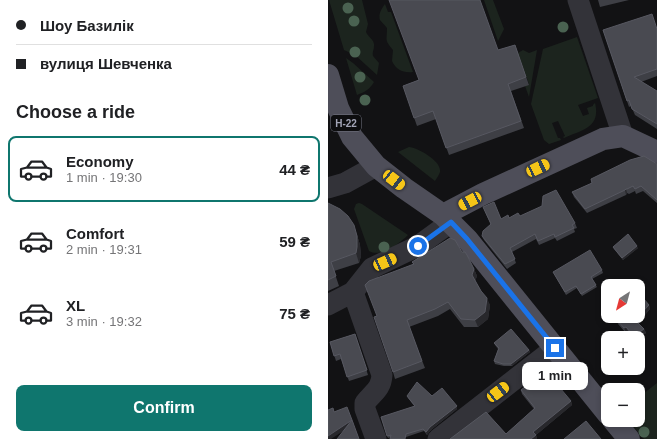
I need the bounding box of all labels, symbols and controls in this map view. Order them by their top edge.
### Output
text: Шоу Базилік [40,17,134,34]
text: вулиця Шевченка [40,55,172,72]
text: Choose a ride [16,102,135,122]
road number: Н-22 [331,115,361,131]
icon: car [18,151,54,187]
text: Economy [66,153,134,170]
car [525,157,551,179]
text: 44 ₴ [279,161,310,178]
car [381,168,407,192]
text: 1 min · 19:30 [66,170,142,185]
car [457,190,483,212]
icon: car [18,223,54,259]
text: Comfort [66,225,124,242]
text: 59 ₴ [279,233,310,250]
route start [409,237,427,255]
text: 2 min · 19:31 [66,242,142,257]
car [372,252,398,272]
north arrow [601,279,645,323]
map controls [601,279,645,427]
icon: car [18,295,54,331]
text: XL [66,297,85,314]
text: 75 ₴ [279,305,310,322]
text: 3 min · 19:32 [66,314,142,329]
button: + [601,331,645,375]
route end [546,339,564,357]
callout: 1 min [522,362,588,390]
text: 1 min [538,368,572,383]
car [485,380,511,404]
button: − [601,383,645,427]
button: Confirm [16,385,312,431]

